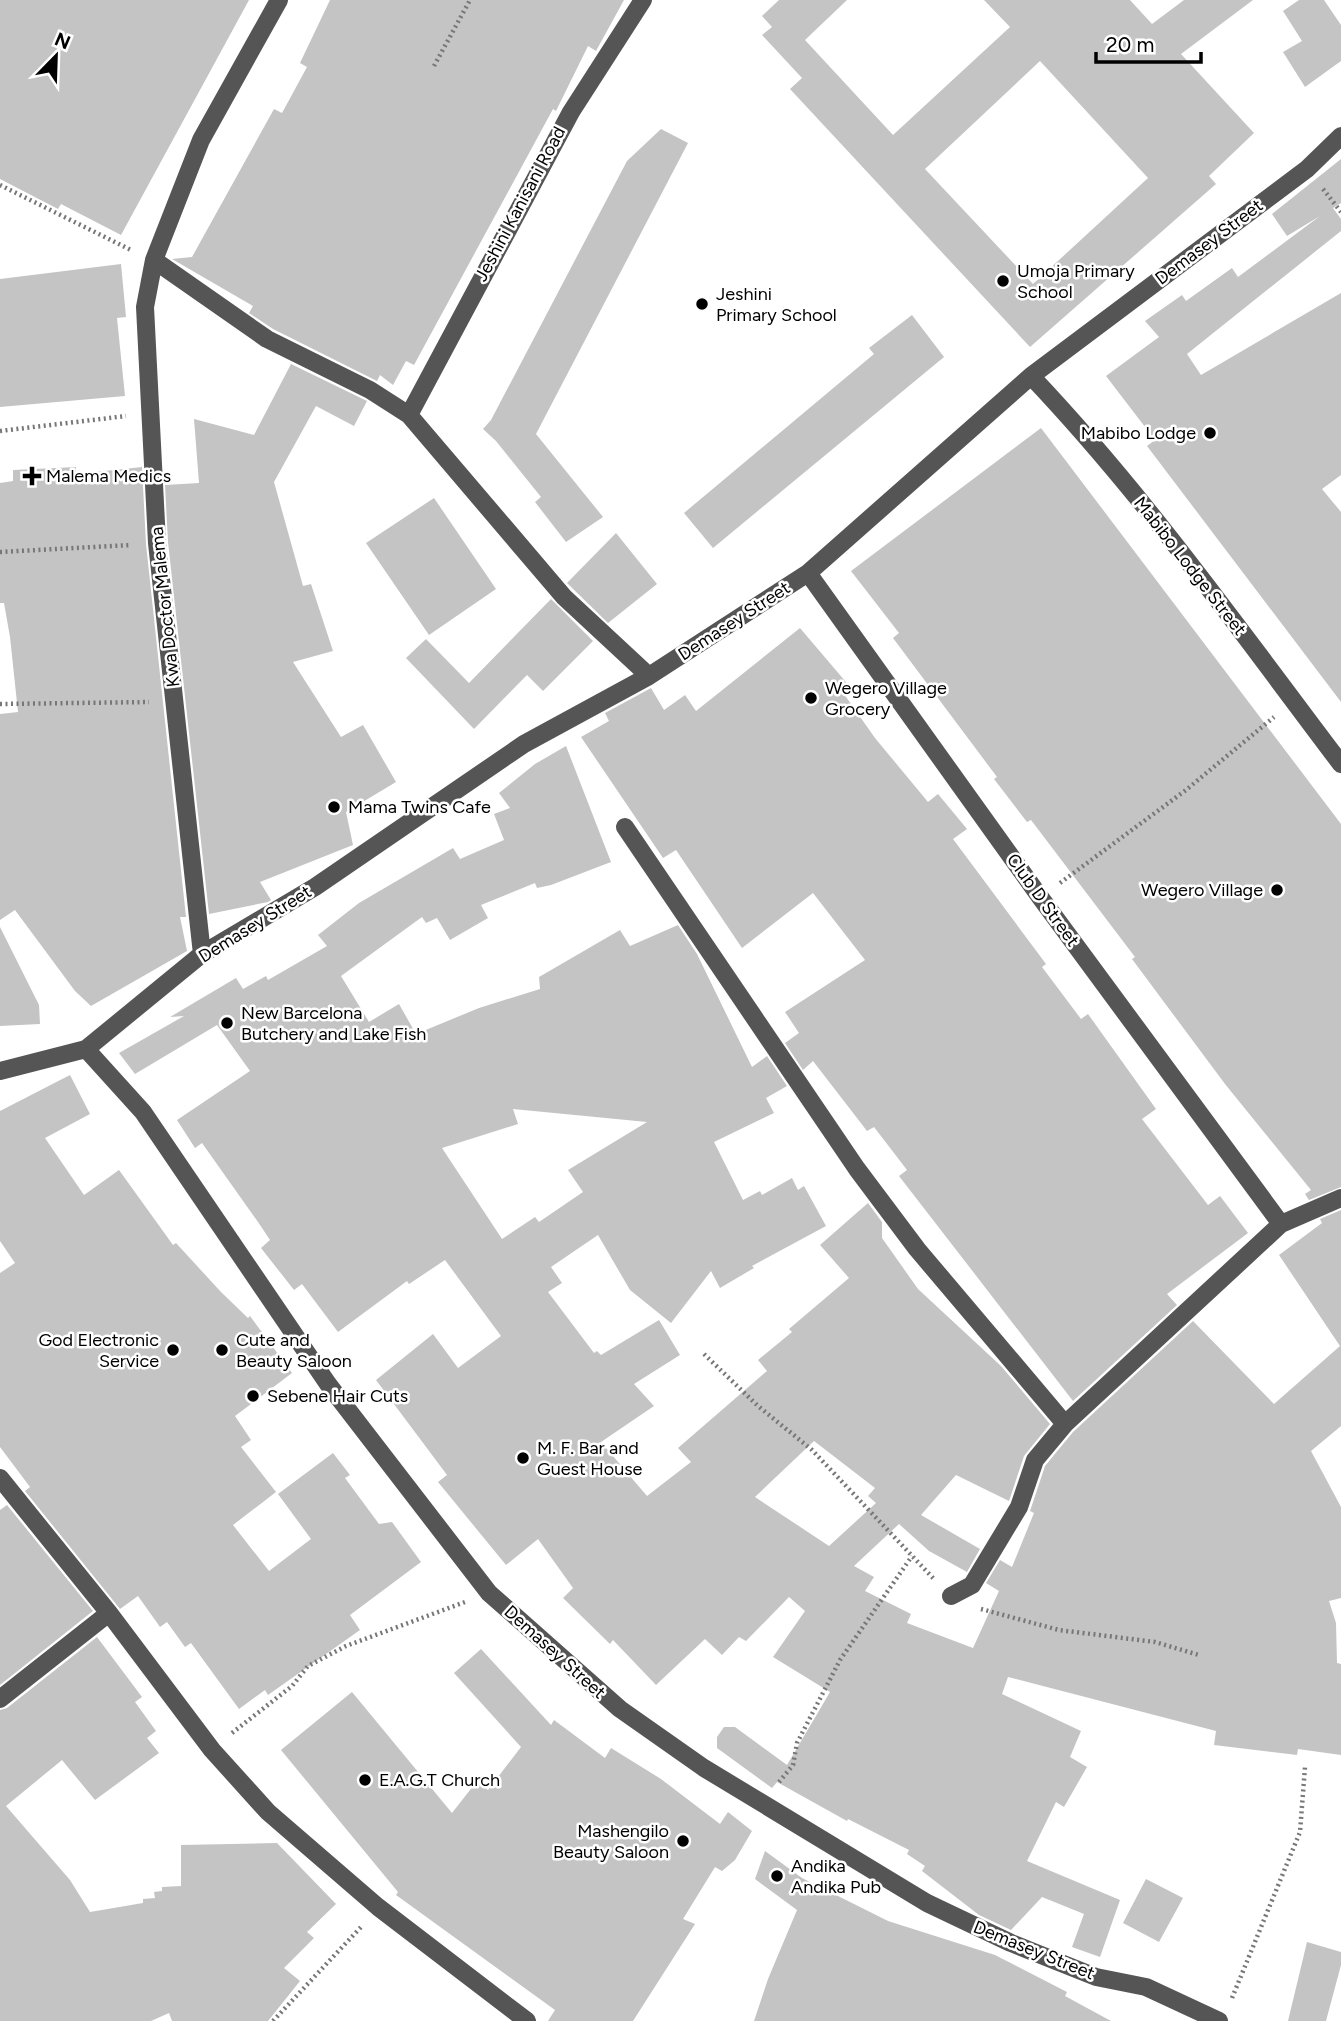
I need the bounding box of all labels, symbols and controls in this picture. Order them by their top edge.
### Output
north arrow [21,21,91,91]
scale bar [1096,21,1201,65]
text: N [51,27,74,54]
text: 20 m [1106,32,1154,57]
street label: Jeshini Kanisani Road [470,123,570,285]
street label: Demasey Street [1151,194,1267,290]
place label: Umoja Primary School [1017,260,1135,303]
marker: Umoja Primary School [995,273,1011,289]
place label: Jeshini Primary School [716,283,837,326]
marker: Jeshini Primary School [694,296,710,312]
place label: Mabibo Lodge [1081,422,1196,444]
marker: Mabibo Lodge [1202,425,1218,441]
place label: Malema Medics [46,465,171,487]
marker: Malema Medics [24,468,40,484]
street label: Mabibo Lodge Street [1129,492,1251,640]
street label: Kwa Doctor Malema [146,526,184,688]
street label: Demasey Street [674,577,794,665]
place label: Wegero Village Grocery [825,677,947,720]
marker: Wegero Village Grocery [803,690,819,706]
place label: Mama Twins Cafe [348,796,491,818]
marker: Mama Twins Cafe [326,799,342,815]
street label: Club D Street [1002,849,1084,951]
place label: Wegero Village [1141,879,1263,901]
street label: Demasey Street [194,880,316,968]
marker: Wegero Village [1269,882,1285,898]
place label: New Barcelona Butchery and Lake Fish [241,1002,426,1045]
marker: New Barcelona Butchery and Lake Fish [219,1015,235,1031]
place label: God Electronic Service [38,1329,159,1372]
place label: Cute and Beauty Saloon [236,1329,352,1372]
marker: God Electronic Service [165,1342,181,1358]
marker: Cute and Beauty Saloon [214,1342,230,1358]
place label: Sebene Hair Cuts [267,1385,408,1407]
marker: Sebene Hair Cuts [245,1388,261,1404]
place label: M. F. Bar and Guest House [537,1437,643,1480]
marker: M. F. Bar and Guest House [515,1450,531,1466]
street label: Demasey Street [500,1601,610,1703]
place label: E.A.G.T Church [379,1769,500,1791]
marker: E.A.G.T Church [357,1772,373,1788]
place label: Mashengilo Beauty Saloon [553,1820,669,1863]
marker: Mashengilo Beauty Saloon [675,1833,691,1849]
place label: Andika Andika Pub [791,1855,881,1898]
marker: Andika Andika Pub [769,1868,785,1884]
street label: Demasey Street [970,1916,1098,1984]

